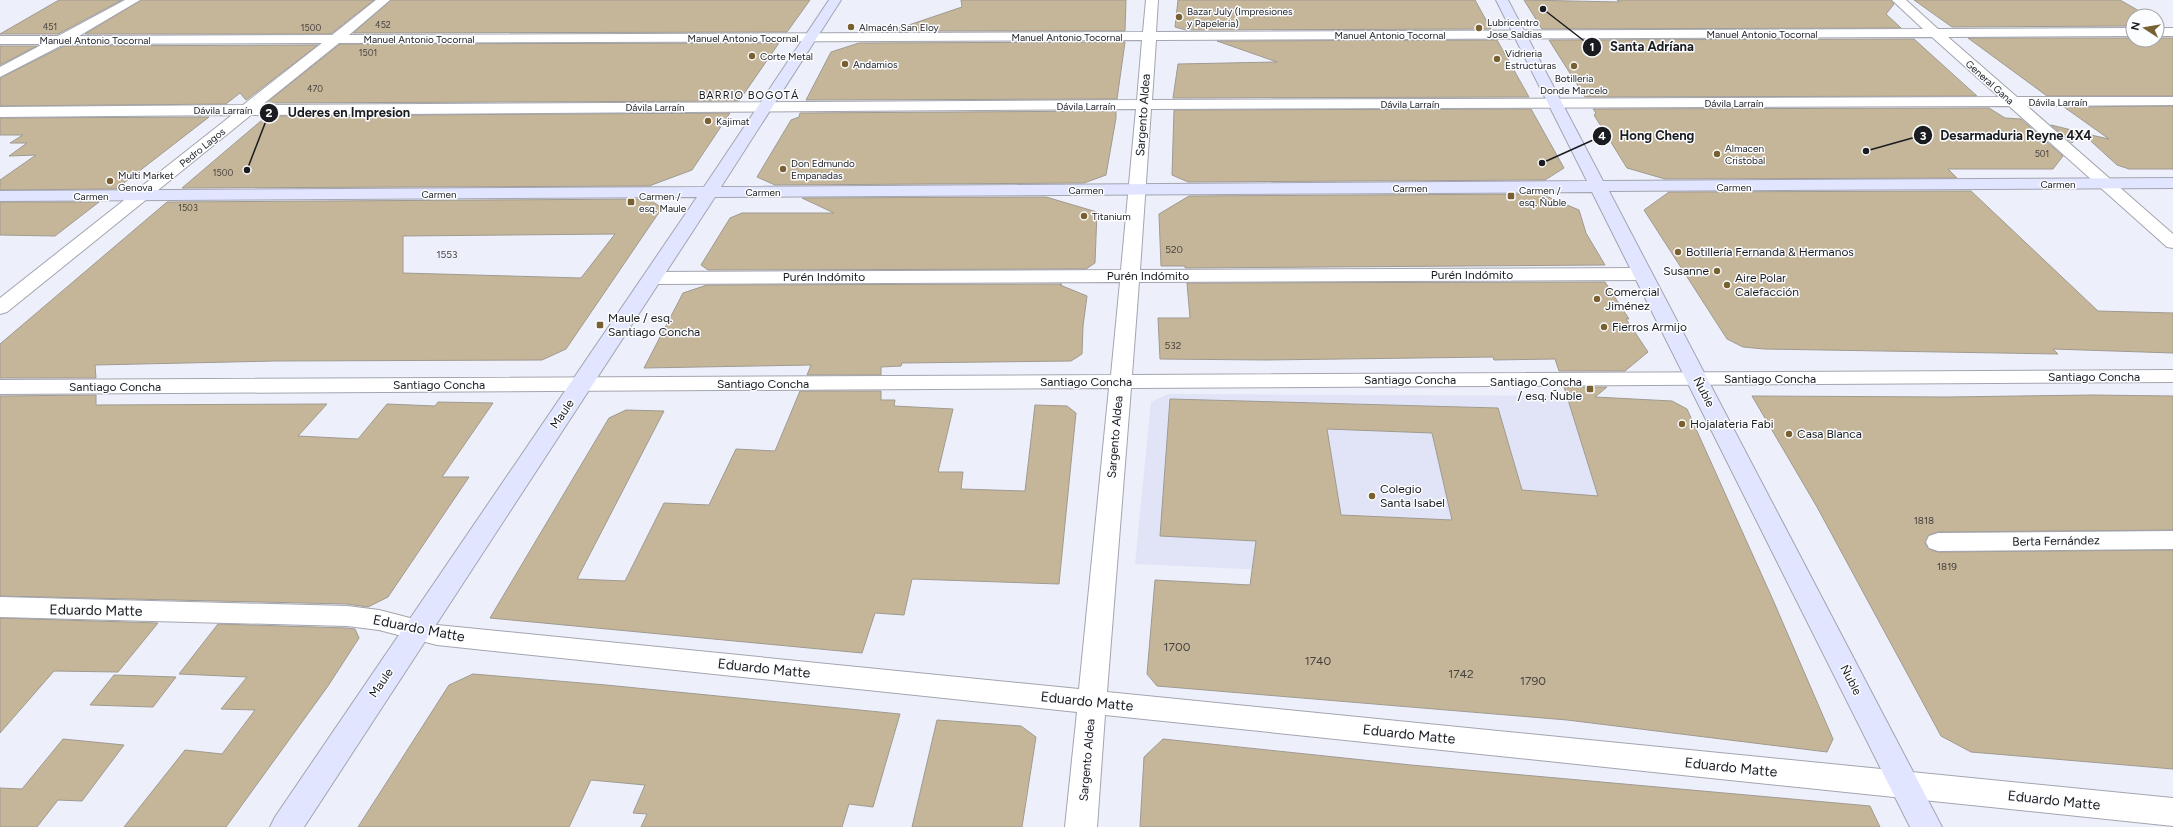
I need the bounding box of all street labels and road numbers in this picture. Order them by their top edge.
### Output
street label: Manuel Antonio Tocornal [1706,28,1818,41]
street label: Manuel Antonio Tocornal [1334,29,1446,42]
street label: Manuel Antonio Tocornal [1011,31,1123,44]
street label: Manuel Antonio Tocornal [687,32,799,45]
street label: Manuel Antonio Tocornal [363,33,475,46]
street label: Manuel Antonio Tocornal [39,34,151,47]
street label: General Gana [1963,57,2017,107]
street label: Sargento Aldea [1133,73,1153,157]
street label: Dávila Larraín [2028,96,2088,109]
street label: Dávila Larraín [1704,97,1764,110]
street label: Dávila Larraín [1380,98,1440,111]
street label: Dávila Larraín [1056,100,1116,113]
street label: Dávila Larraín [625,101,685,114]
street label: Dávila Larraín [193,104,253,117]
street label: Pedro Lagos [177,125,228,170]
street label: Carmen [2040,178,2076,191]
street label: Carmen [1716,181,1752,194]
street label: Carmen [1392,182,1428,195]
street label: Carmen [1068,184,1104,197]
street label: Carmen [745,186,781,199]
street label: Carmen [421,188,457,201]
street label: Carmen [73,190,109,203]
street label: Purén Indómito [1431,268,1513,282]
street label: Purén Indómito [1107,269,1189,283]
street label: Purén Indómito [783,270,865,284]
street label: Santiago Concha [2048,370,2140,384]
street label: Santiago Concha [1724,372,1816,386]
street label: Santiago Concha [1364,373,1456,387]
street label: Ñuble [1690,374,1718,410]
street label: Santiago Concha [1040,375,1132,389]
street label: Santiago Concha [717,377,809,391]
street label: Santiago Concha [393,378,485,392]
street label: Santiago Concha [69,380,161,394]
street label: Sargento Aldea [1104,395,1126,479]
street label: Maule [547,396,577,431]
street label: Berta Fernández [2012,533,2100,549]
street label: Eduardo Matte [49,601,143,620]
street label: Eduardo Matte [372,611,467,646]
street label: Eduardo Matte [717,655,811,682]
street label: Ñuble [1837,662,1865,698]
street label: Maule [366,665,396,700]
street label: Eduardo Matte [1040,688,1134,715]
street label: Sargento Aldea [1076,718,1098,802]
street label: Eduardo Matte [1362,721,1456,748]
street label: Eduardo Matte [1684,754,1778,781]
street label: Eduardo Matte [2007,787,2101,814]

